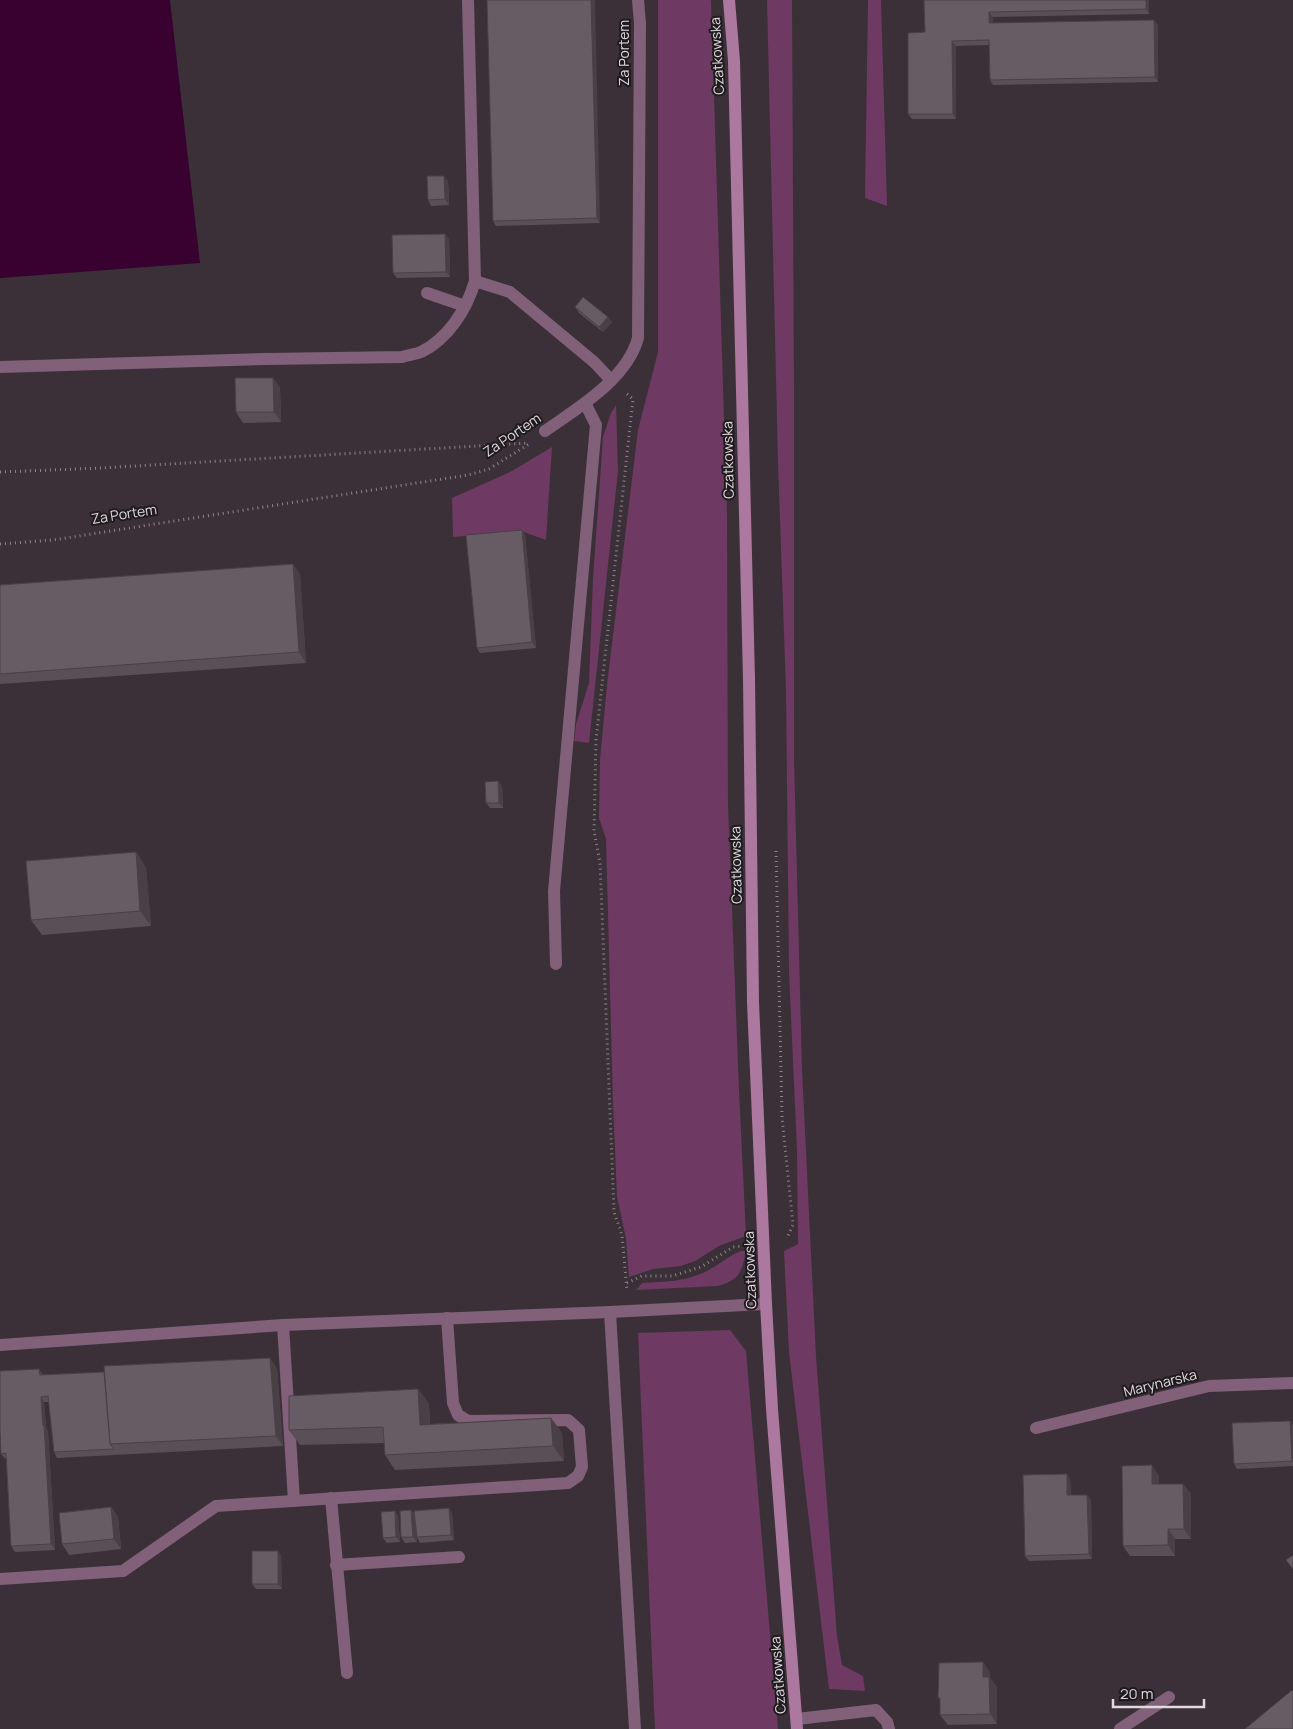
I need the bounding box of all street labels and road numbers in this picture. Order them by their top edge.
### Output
street label: Czatkowska [705,17,728,95]
street label: Za Portem [614,20,633,86]
street label: Za Portem [479,408,545,461]
street label: Czatkowska [717,421,738,499]
street label: Za Portem [90,499,158,528]
street label: Czatkowska [725,826,746,904]
street label: Czatkowska [739,1231,760,1309]
street label: Marynarska [1121,1364,1198,1401]
street label: Czatkowska [765,1636,790,1714]

